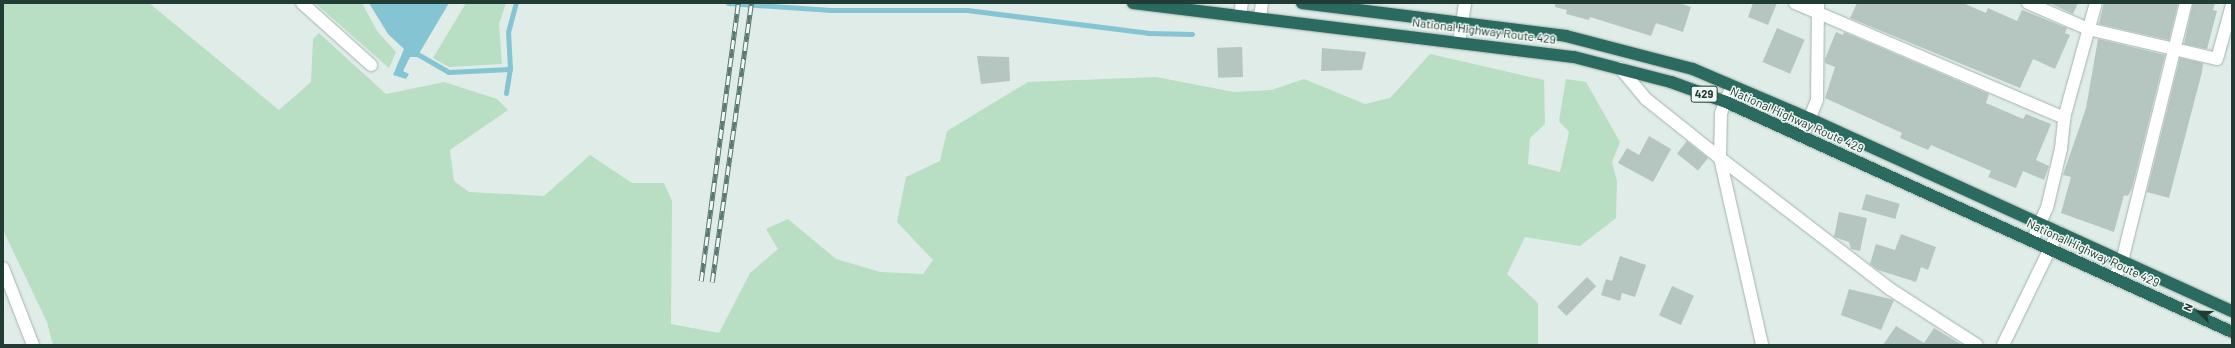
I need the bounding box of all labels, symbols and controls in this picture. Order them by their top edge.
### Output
street label: National Highway Route 429 [1411,15,1557,47]
street label: National Highway Route 429 [1728,84,1866,156]
road number: 429 [1690,85,1718,103]
street label: National Highway Route 429 [2024,216,2162,290]
north arrow [2179,292,2219,332]
text: N [2180,301,2195,313]

